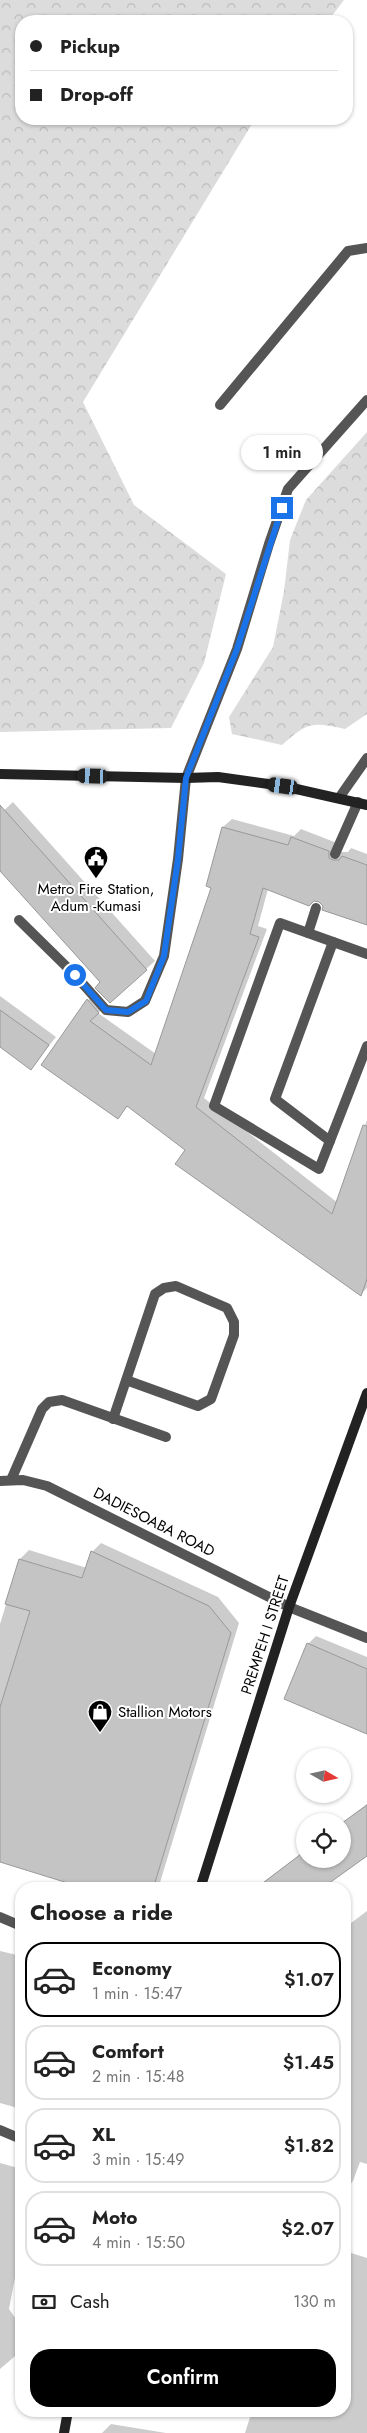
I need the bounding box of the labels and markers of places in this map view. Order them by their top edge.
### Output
public building icon: Metro Fire Station, Adum -Kumasi [83,845,109,879]
place label: Metro Fire Station, Adum -Kumasi [38,878,154,917]
shop icon: Stallion Motors [87,1699,113,1733]
place label: Stallion Motors [118,1701,212,1723]

